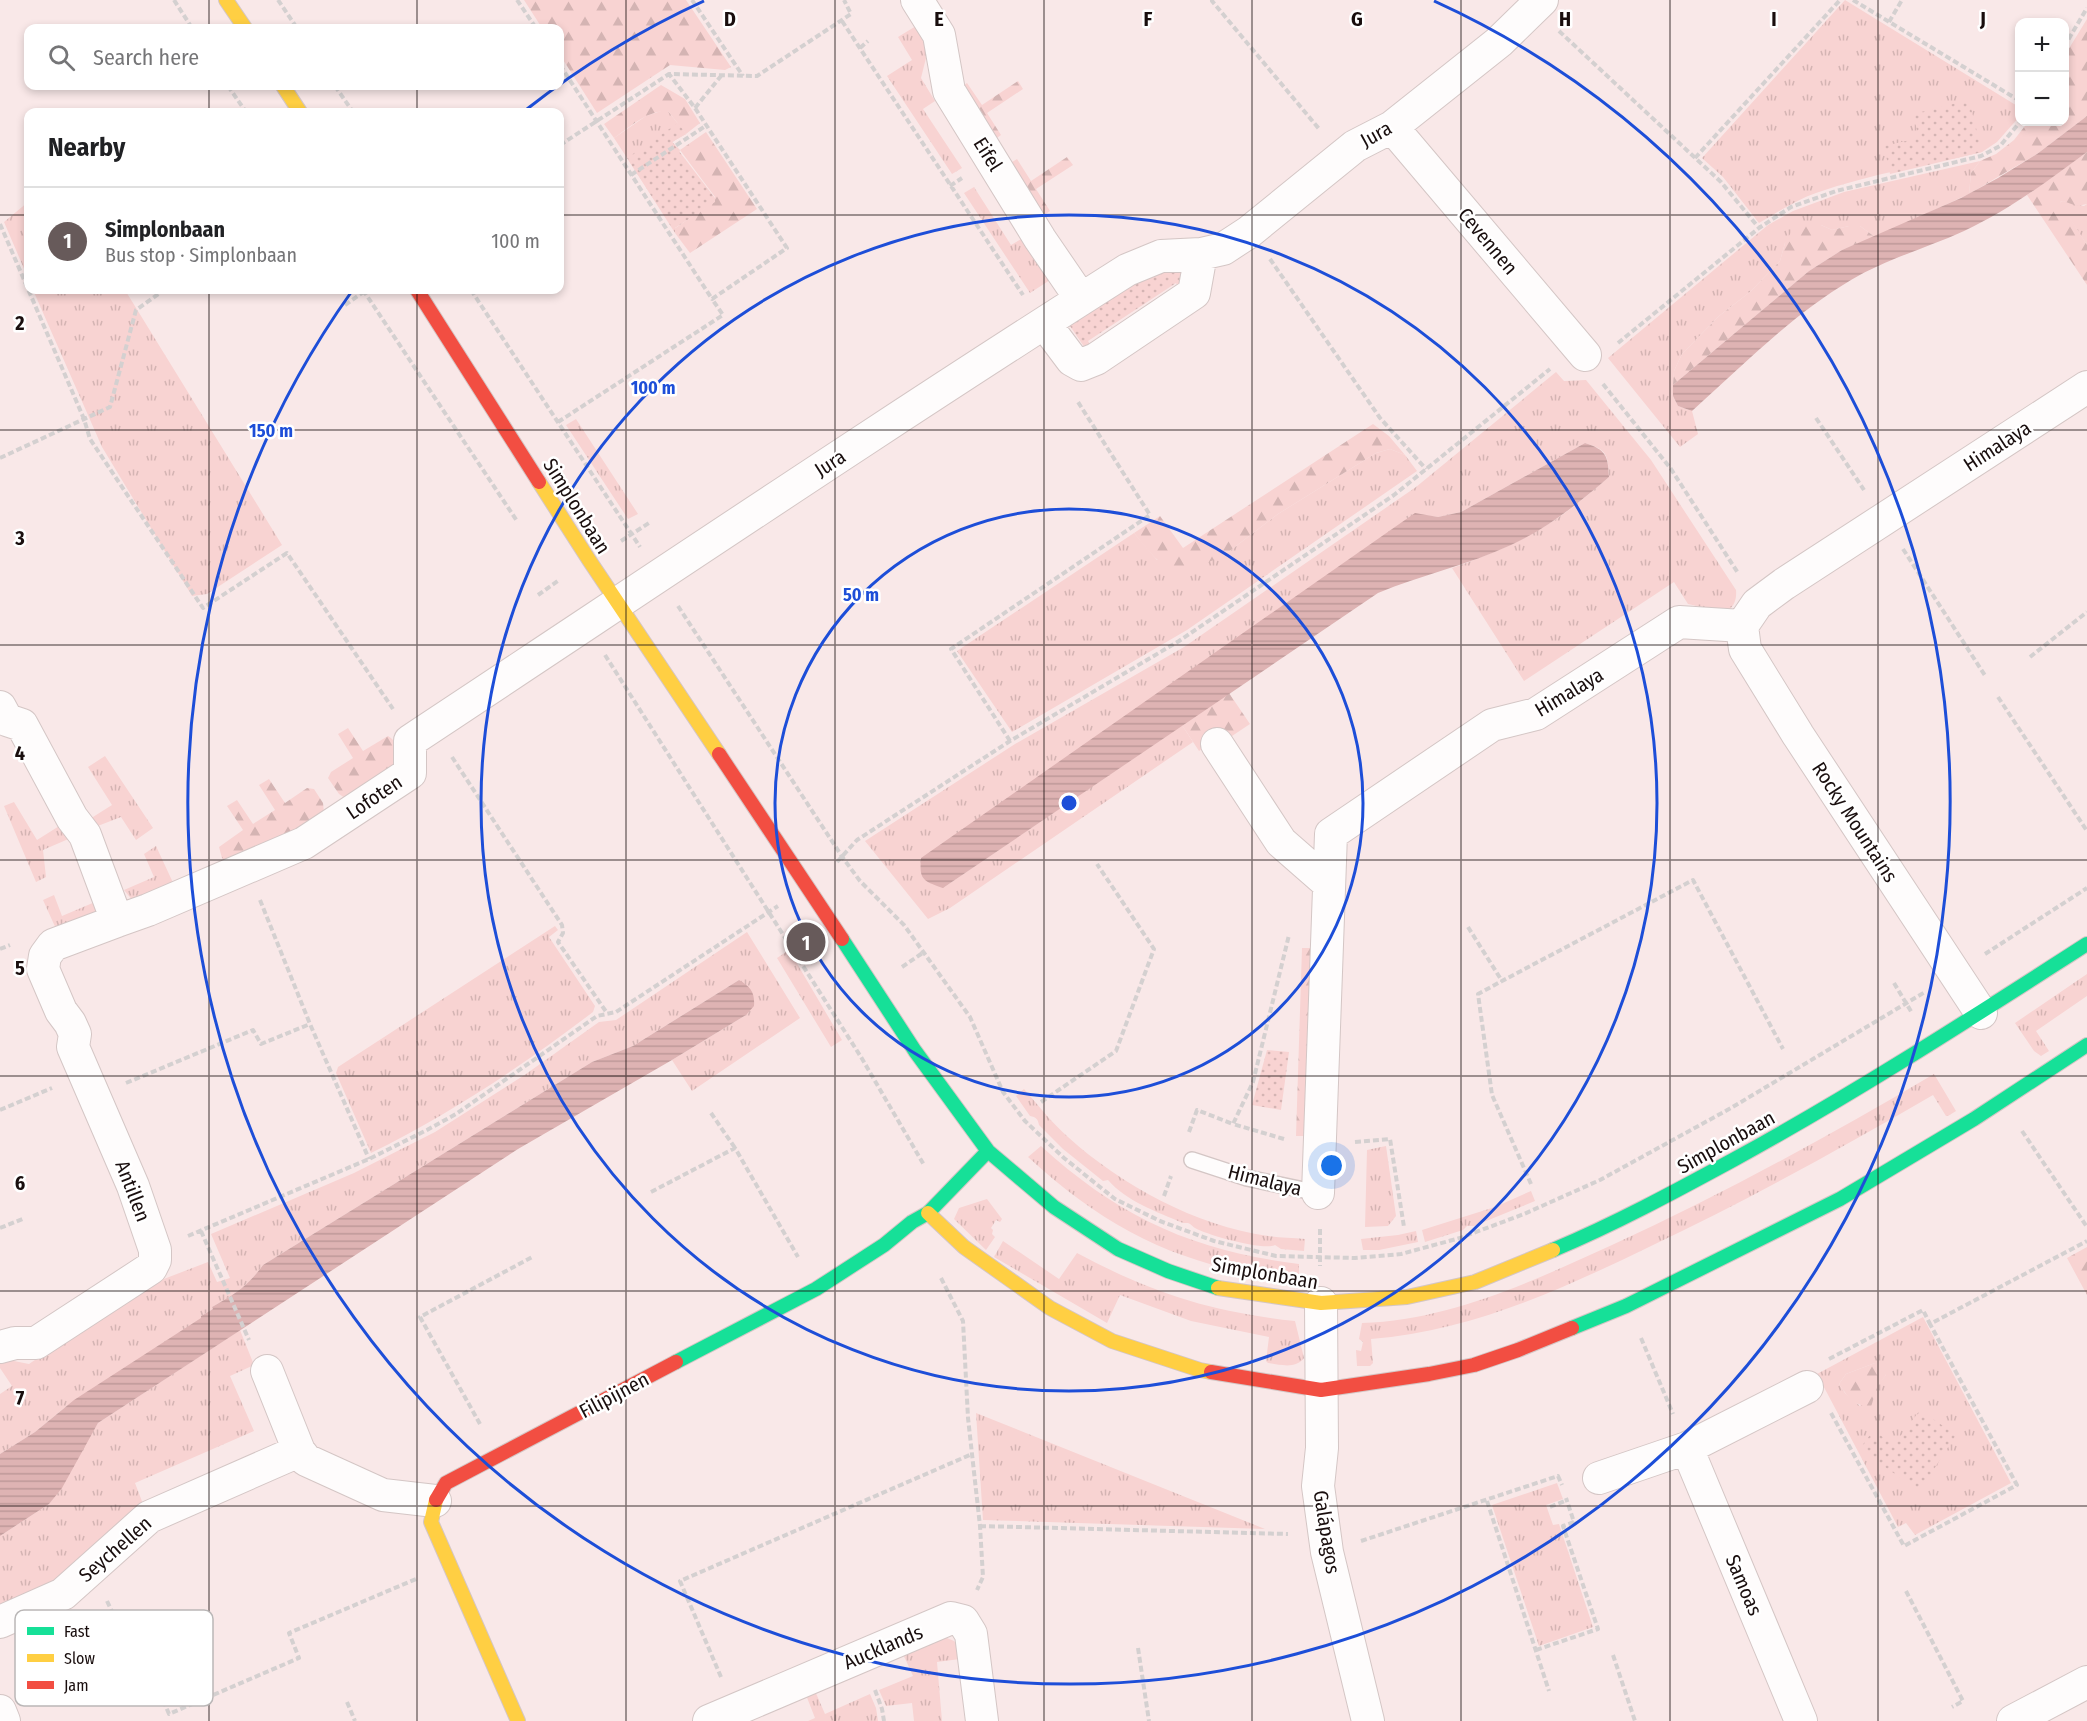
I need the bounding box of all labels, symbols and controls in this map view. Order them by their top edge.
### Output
text: D [724,7,736,31]
text: E [934,7,944,31]
text: F [1144,7,1153,31]
text: G [1351,7,1363,31]
text: H [1559,7,1571,31]
text: I [1771,7,1777,31]
text: J [1979,7,1986,31]
map controls [2015,18,2069,126]
button: + [2015,18,2069,72]
search box [24,24,564,90]
icon: search [45,41,78,74]
text: Search here [93,44,199,71]
button: − [2015,72,2069,126]
street label: Jura [1356,116,1396,152]
text: Nearby [48,132,125,163]
street label: Eifel [968,133,1008,175]
street label: Cevennen [1453,203,1523,279]
text: Simplonbaan [105,216,225,243]
text: 1 [63,229,72,253]
text: 100 m [491,229,540,253]
text: Bus stop · Simplonbaan [105,243,297,267]
text: 2 [14,311,25,335]
text: 100 m [631,377,675,399]
street label: Himalaya [1959,415,2035,477]
text: 150 m [249,420,293,442]
street label: Jura [810,444,850,482]
street label: Simplonbaan [538,454,616,558]
text: 3 [14,526,25,550]
text: 50 m [843,584,879,606]
street label: Himalaya [1531,662,1607,722]
text: 4 [15,741,25,765]
street label: Rocky Mountains [1807,757,1903,887]
street label: Lofoten [342,770,406,824]
centre of rings [1059,793,1079,813]
pin: 1 [786,920,826,964]
text: 5 [15,956,25,980]
street label: Simplonbaan [1673,1105,1779,1179]
your location [1317,1151,1346,1180]
street label: Antillen [110,1157,156,1225]
street label: Himalaya [1226,1159,1304,1201]
text: 6 [15,1171,25,1195]
street label: Simplonbaan [1210,1252,1320,1294]
street label: Filipijnen [575,1367,653,1423]
text: 7 [16,1386,25,1410]
street label: Galápagos [1309,1489,1345,1575]
street label: Seychellen [74,1511,156,1587]
street label: Samoas [1721,1551,1767,1619]
legend [15,1610,213,1706]
street label: Aucklands [840,1620,926,1674]
text: Fast [64,1622,91,1641]
text: Slow [64,1649,95,1668]
text: Jam [64,1676,89,1695]

